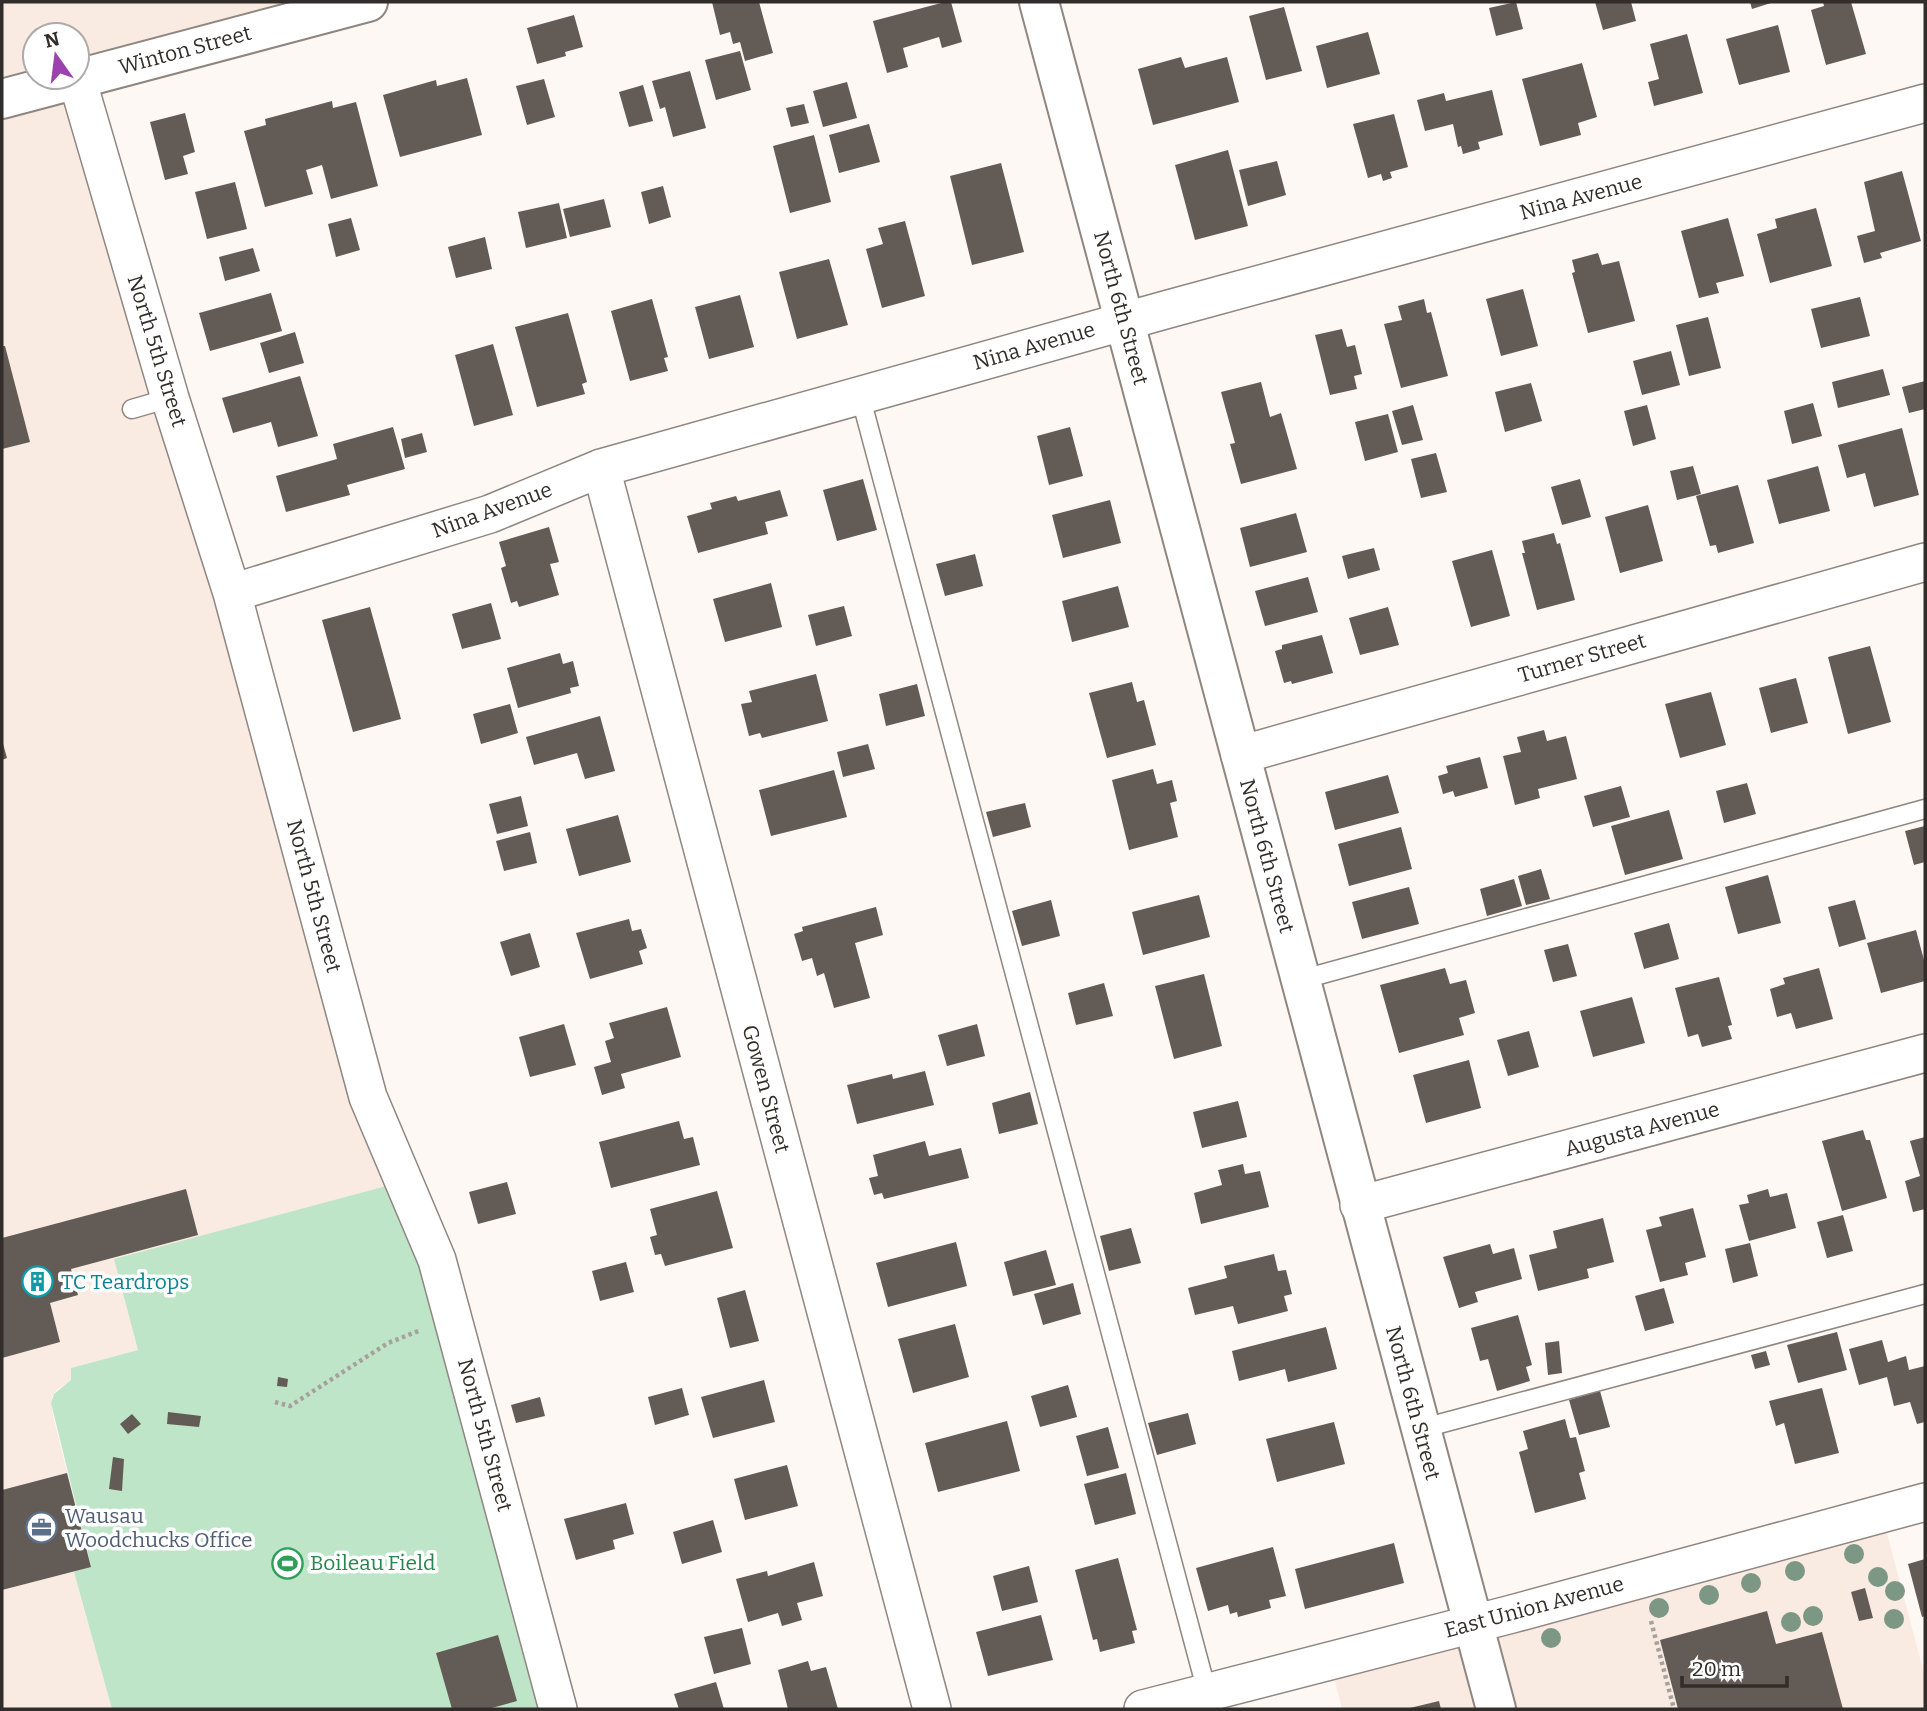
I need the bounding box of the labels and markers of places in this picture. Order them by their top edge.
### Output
building icon: TC Teardrops [21,1265,55,1299]
place label: TC Teardrops [61,1269,189,1295]
place label: Wausau Woodchucks Office [65,1503,252,1553]
office icon: Wausau Woodchucks Office [25,1511,59,1545]
sports icon: Boileau Field [270,1546,304,1580]
place label: Boileau Field [310,1550,436,1576]

